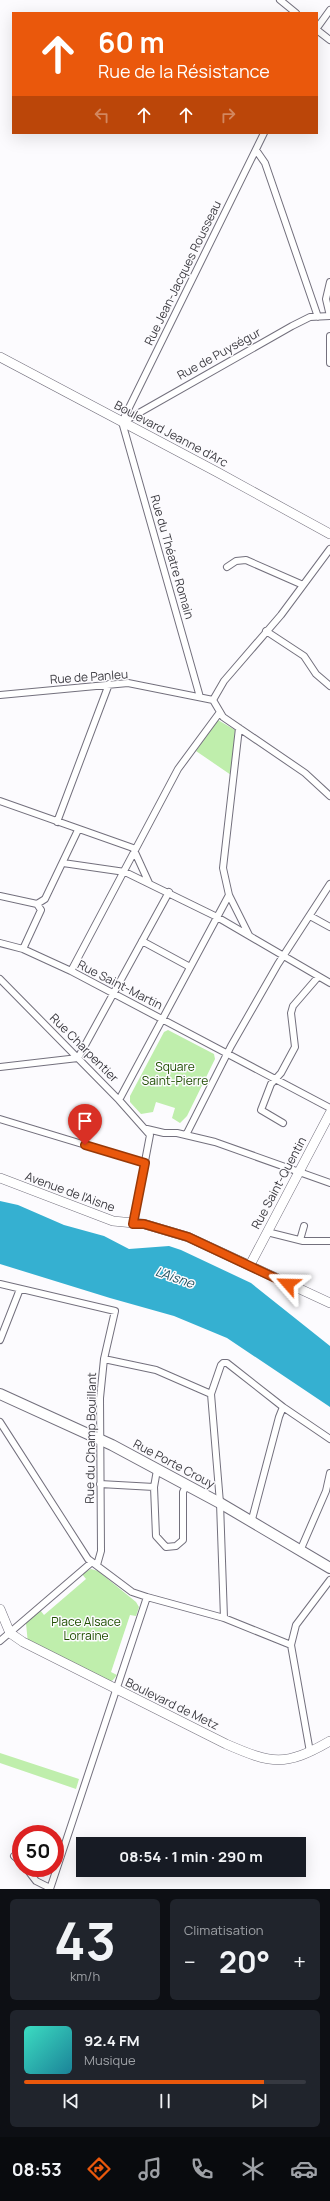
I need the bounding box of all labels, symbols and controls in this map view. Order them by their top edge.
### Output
text: 60 m [98,23,165,61]
icon: ahead [32,28,84,80]
text: Rue de la Résistance [98,59,270,83]
icon: left [91,104,113,126]
icon: ahead [133,104,155,126]
icon: ahead [175,104,197,126]
icon: right [217,104,239,126]
street label: Rue Jean-Jacques Rousseau [140,198,225,348]
street label: Rue de Puységur [174,323,264,384]
street label: Boulevard Jeanne d'Arc [111,396,231,471]
street label: Rue du Théatre Romain [147,493,198,621]
street label: Rue de Panleu [49,665,129,688]
street label: Rue Saint-Martin [75,956,166,1013]
street label: Rue Charpentier [46,1010,123,1086]
park label: Square Saint-Pierre [142,1058,208,1089]
pin [68,1104,102,1145]
icon: arrive [74,1110,96,1132]
street label: Rue Saint-Quentin [247,1134,310,1232]
street label: Avenue de l'Aisne [23,1167,117,1216]
water label: L'Aisne [153,1262,198,1292]
position arrow [267,1263,309,1305]
street label: Rue du Champ Bouillant [81,1372,100,1504]
street label: Rue Porte Crouy [130,1435,219,1493]
park label: Place Alsace Lorraine [51,1613,121,1644]
street label: Boulevard de Metz [123,1674,222,1734]
speed limit sign: 50 [12,1825,64,1877]
text: 08:54 · 1 min · 290 m [119,1846,263,1867]
text: 43 [54,1905,116,1976]
text: Climatisation [184,1921,264,1939]
text: 20° [219,1941,270,1982]
text: − [184,1947,196,1977]
text: + [293,1947,306,1977]
text: km/h [70,1967,100,1985]
text: 92.4 FM [84,2030,140,2051]
text: Musique [84,2051,136,2069]
icon: previous [60,2090,82,2112]
icon: pause [154,2090,176,2112]
icon: next [248,2090,270,2112]
icon: directions [85,2155,113,2183]
icon: music [136,2155,164,2183]
icon: phone [188,2155,216,2183]
icon: climate [239,2155,267,2183]
icon: car [290,2155,318,2183]
text: 08:53 [12,2157,62,2181]

